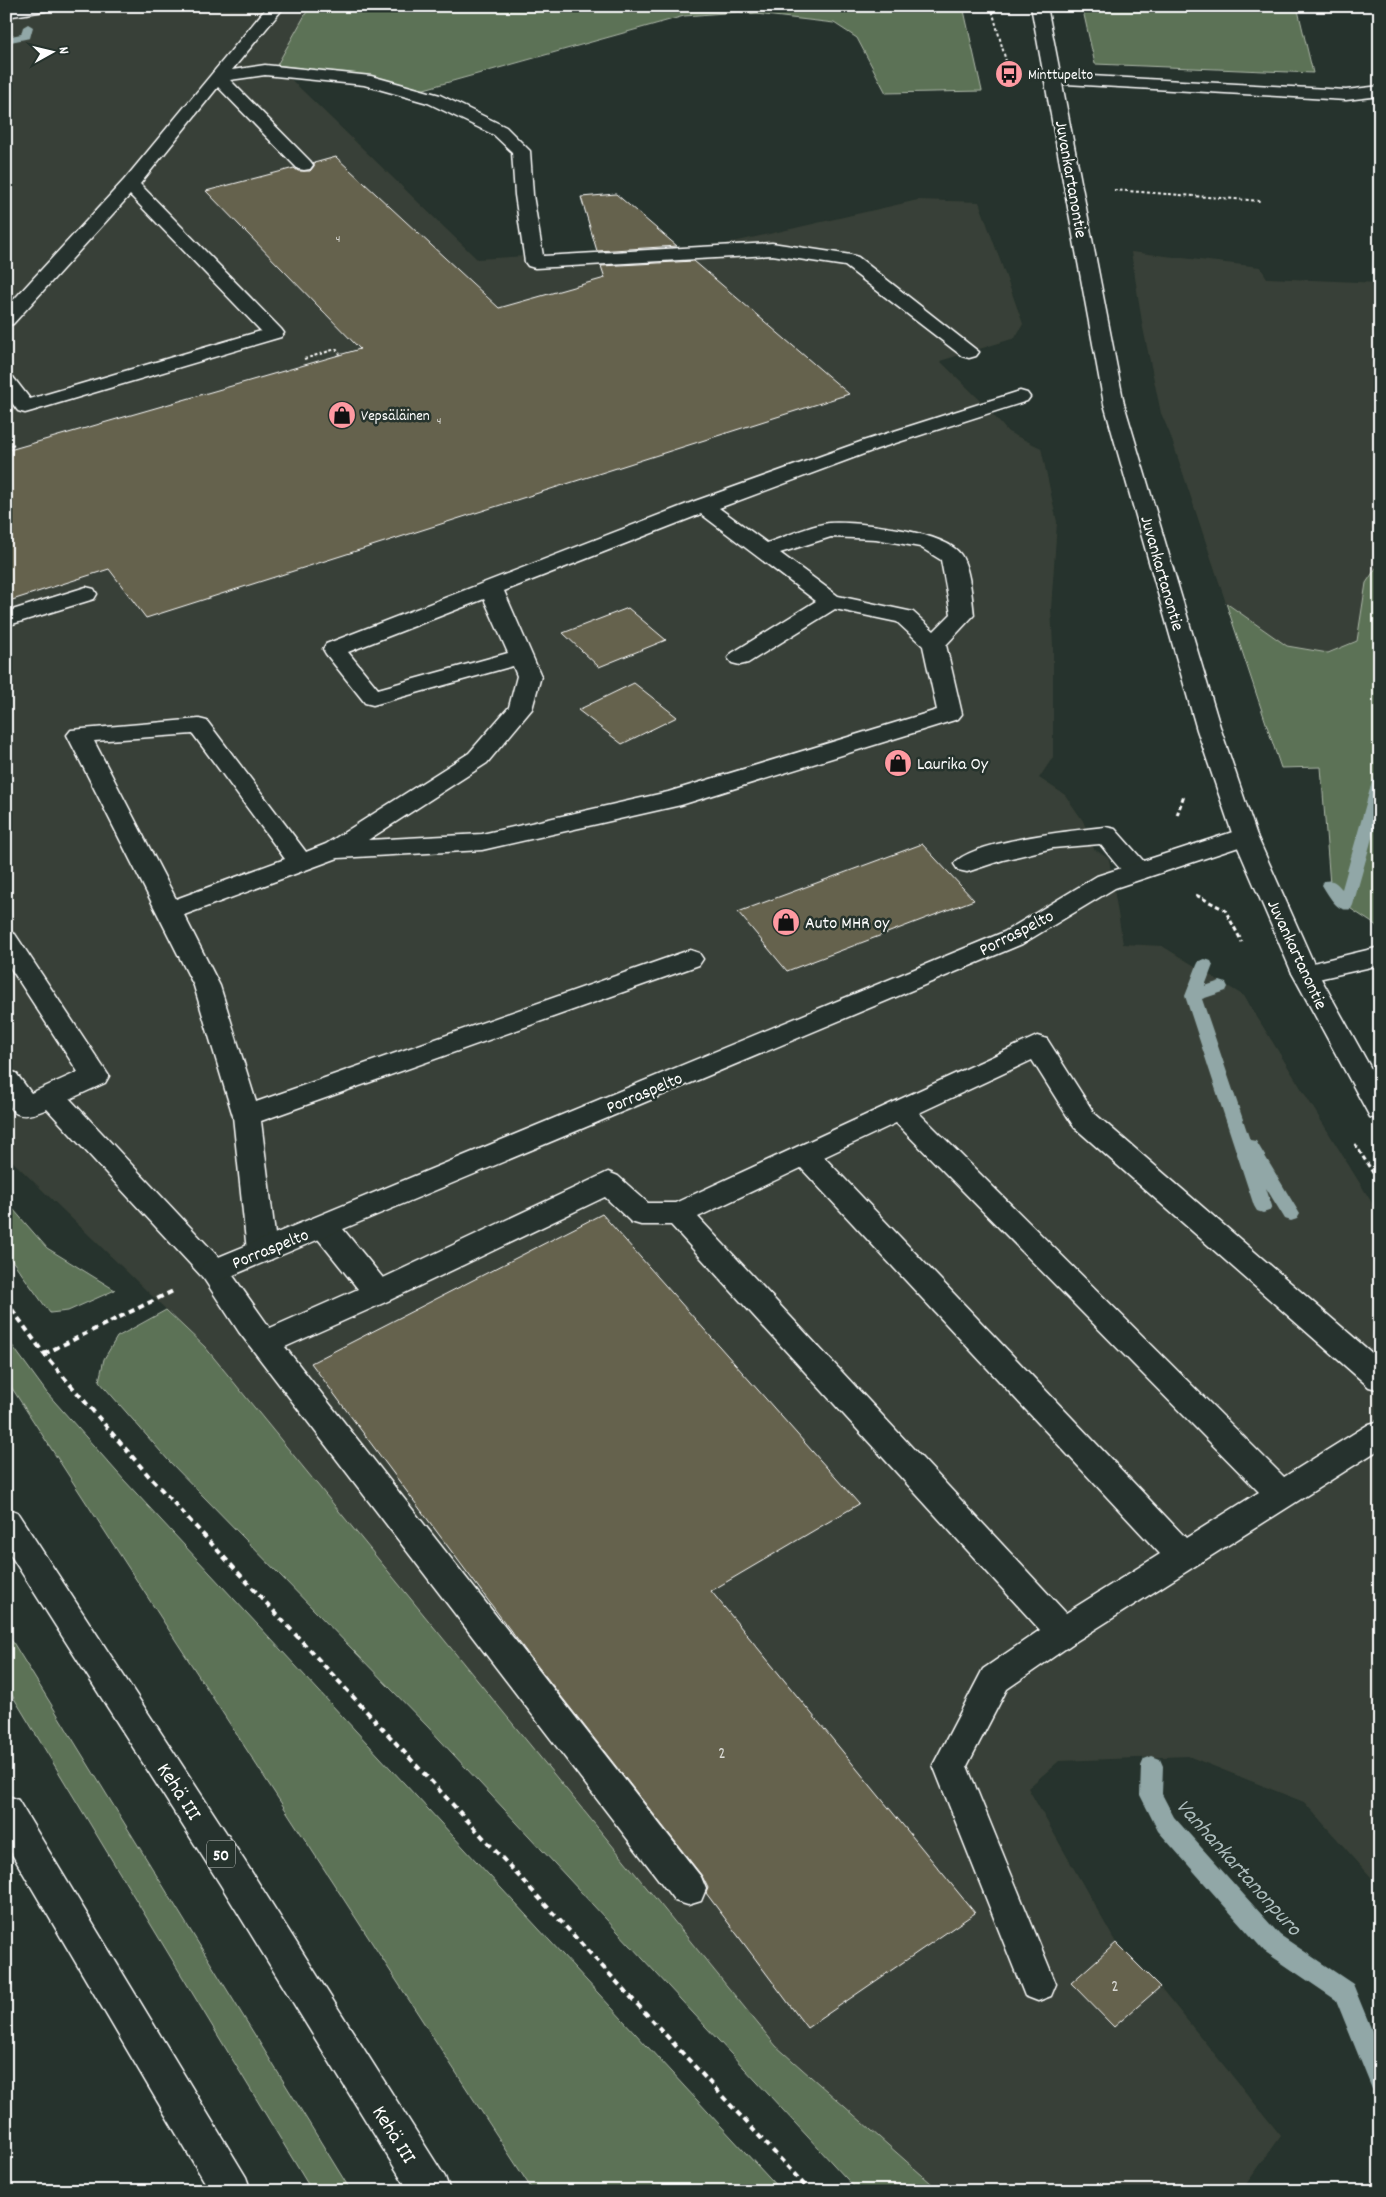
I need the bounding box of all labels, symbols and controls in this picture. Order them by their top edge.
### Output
north arrow [28,28,78,78]
text: N [53,46,73,55]
bus stop icon: Minttupelto [994,59,1024,89]
place label: Minttupelto [1028,65,1094,87]
street label: Juvankartanontie [1047,119,1092,240]
house number: 4 [336,231,341,248]
shop icon: Vepsäläinen [327,400,357,430]
place label: Vepsäläinen [361,406,430,428]
house number: 4 [437,413,442,430]
street label: Juvankartanontie [1132,513,1189,634]
shop icon: Laurika Oy [883,748,913,778]
place label: Laurika Oy [917,753,989,778]
street label: Juvankartanontie [1259,896,1332,1014]
street label: Porraspelto [975,905,1059,964]
shop icon: Auto MHR oy [771,907,801,937]
place label: Auto MHR oy [805,912,890,937]
street label: Porraspelto [603,1067,687,1122]
street label: Porraspelto [229,1224,313,1277]
house number: 2 [718,1742,726,1767]
street label: Kehä III [148,1758,208,1828]
water label: Vanhankartanonpuro [1167,1793,1308,1945]
road number: 50 [207,1840,235,1868]
house number: 2 [1111,1975,1119,2000]
street label: Kehä III [363,2101,422,2171]

